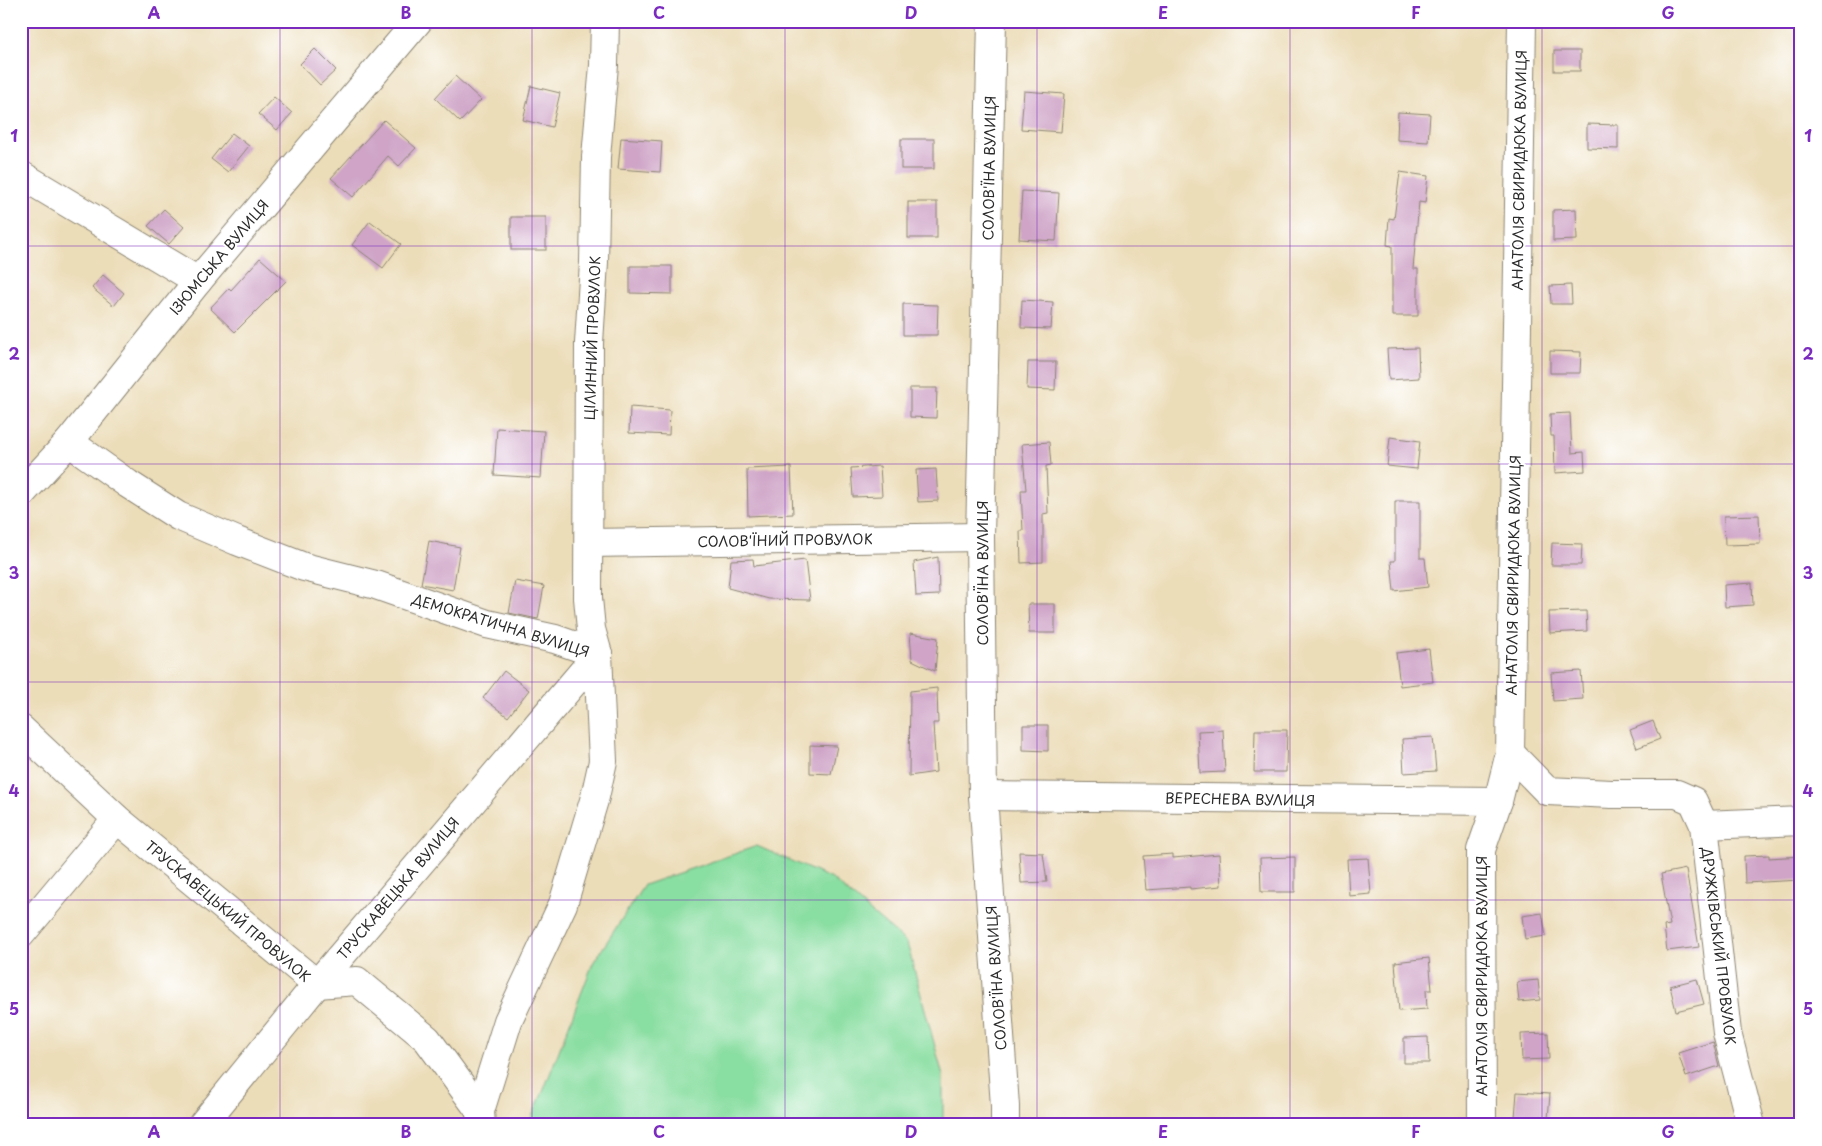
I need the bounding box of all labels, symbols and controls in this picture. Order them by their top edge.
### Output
text: A [148,0,161,24]
text: B [401,0,412,24]
text: C [653,0,665,24]
text: D [905,0,917,24]
text: E [1158,0,1168,24]
text: F [1411,0,1421,24]
text: G [1661,0,1675,24]
street label: АНАТОЛІЯ СВИРИДЮКА ВУЛИЦЯ [1506,49,1532,291]
street label: СОЛОВ'ЇНА ВУЛИЦЯ [977,95,1001,241]
text: 1 [10,123,18,147]
text: 1 [1804,123,1812,147]
street label: ІЗЮМСЬКА ВУЛИЦЯ [164,195,274,319]
street label: ЦІЛИННИЙ ПРОВУЛОК [579,256,605,420]
text: 2 [8,341,20,365]
text: 2 [1802,341,1814,365]
street label: АНАТОЛІЯ СВИРИДЮКА ВУЛИЦЯ [1500,454,1526,696]
street label: СОЛОВ'ЇНА ВУЛИЦЯ [972,501,993,645]
street label: СОЛОВ'ЇНИЙ ПРОВУЛОК [697,528,873,552]
text: 3 [9,560,19,584]
text: 3 [1803,560,1813,584]
street label: ДЕМОКРАТИЧНА ВУЛИЦЯ [409,588,592,662]
text: 4 [9,778,20,802]
text: 4 [1803,778,1814,802]
street label: ВЕРЕСНЕВА ВУЛИЦЯ [1165,787,1315,811]
street label: ТРУСКАВЕЦЬКА ВУЛИЦЯ [332,812,464,964]
street label: ТРУСКАВЕЦЬКИЙ ПРОВУЛОК [141,835,315,987]
street label: ДРУЖКІВСЬКИЙ ПРОВУЛОК [1696,845,1742,1046]
street label: АНАТОЛІЯ СВИРИДЮКА ВУЛИЦЯ [1471,856,1492,1096]
street label: СОЛОВ'ЇНА ВУЛИЦЯ [980,905,1012,1051]
text: 5 [9,996,19,1020]
text: 5 [1803,996,1813,1020]
text: A [148,1119,161,1143]
text: B [401,1119,412,1143]
text: C [653,1119,665,1143]
text: D [905,1119,917,1143]
text: E [1158,1119,1168,1143]
text: F [1411,1119,1421,1143]
text: G [1661,1119,1675,1143]

